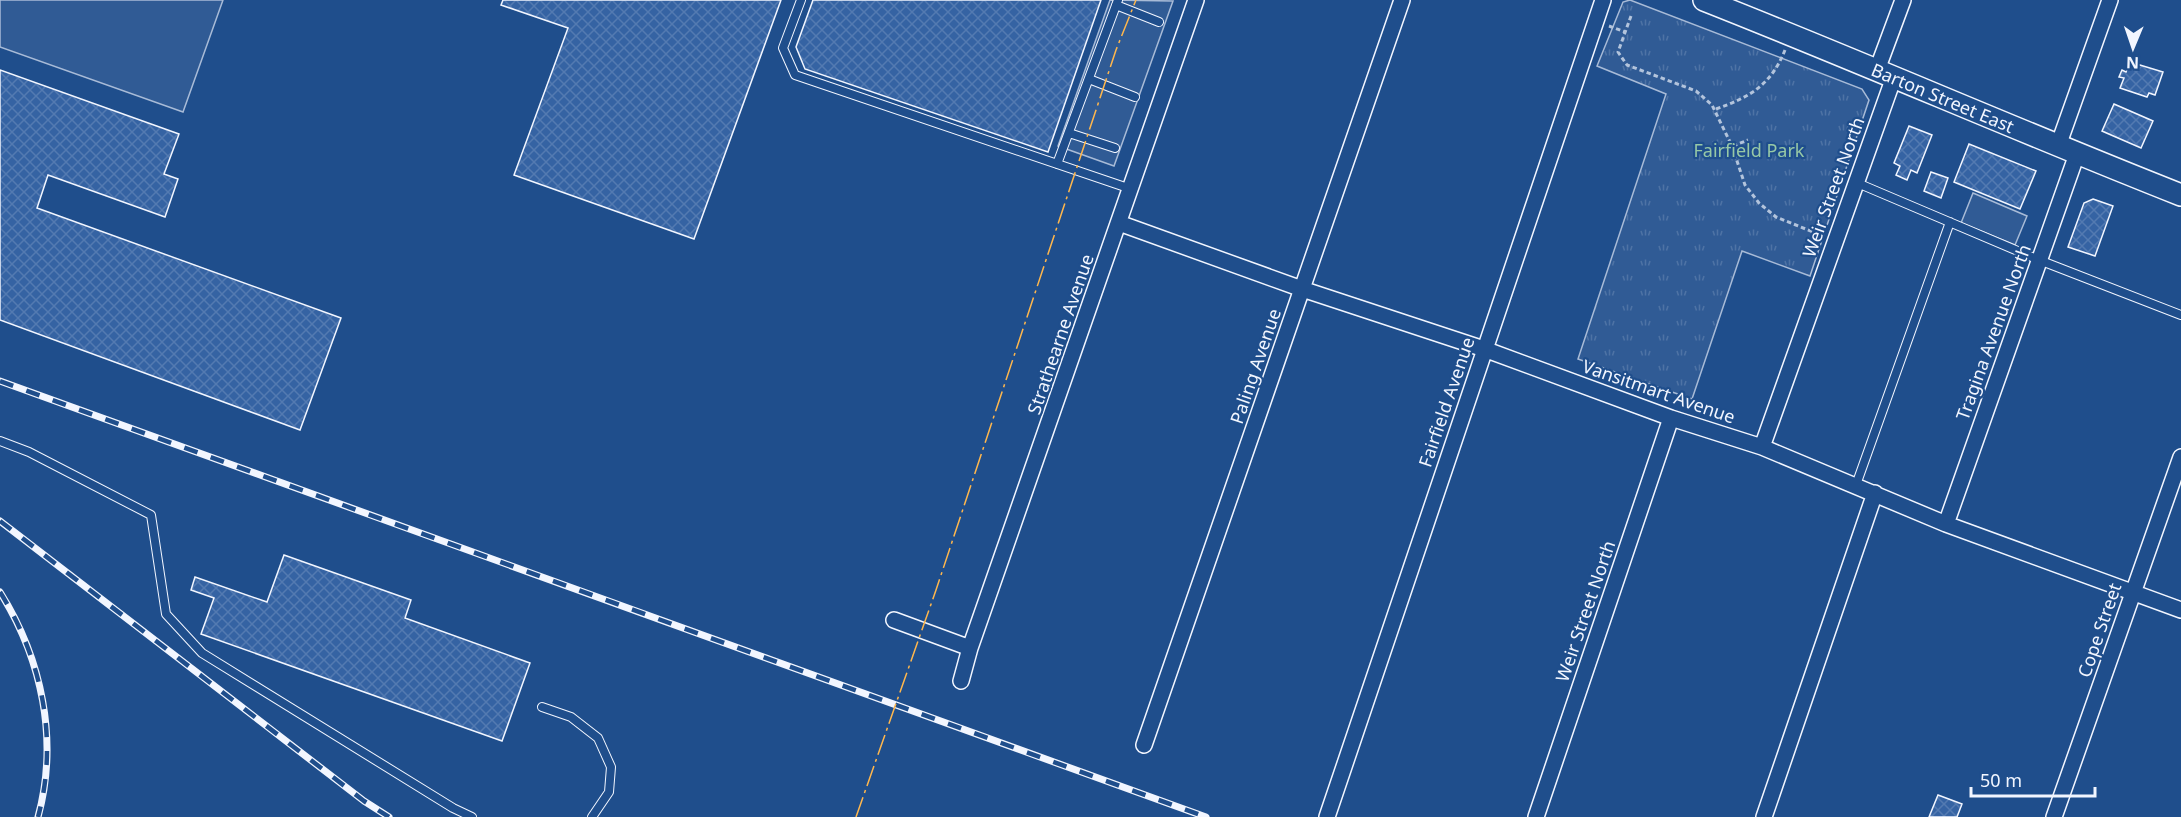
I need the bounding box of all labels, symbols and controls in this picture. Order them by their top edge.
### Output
north arrow [2103,18,2163,78]
text: N [2126,52,2139,74]
street label: Barton Street East [1868,57,2018,138]
street label: Weir Street North [1796,113,1870,261]
park label: Fairfield Park [1694,138,1805,162]
street label: Tragina Avenue North [1950,241,2036,423]
street label: Strathearne Avenue [1021,251,1099,417]
street label: Paling Avenue [1224,305,1286,427]
street label: Fairfield Avenue [1412,334,1480,470]
street label: Vansitmart Avenue [1579,354,1739,428]
street label: Weir Street North [1550,537,1620,685]
street label: Cope Street [2072,579,2127,680]
scale bar [1971,760,2096,798]
text: 50 m [1980,768,2022,792]

